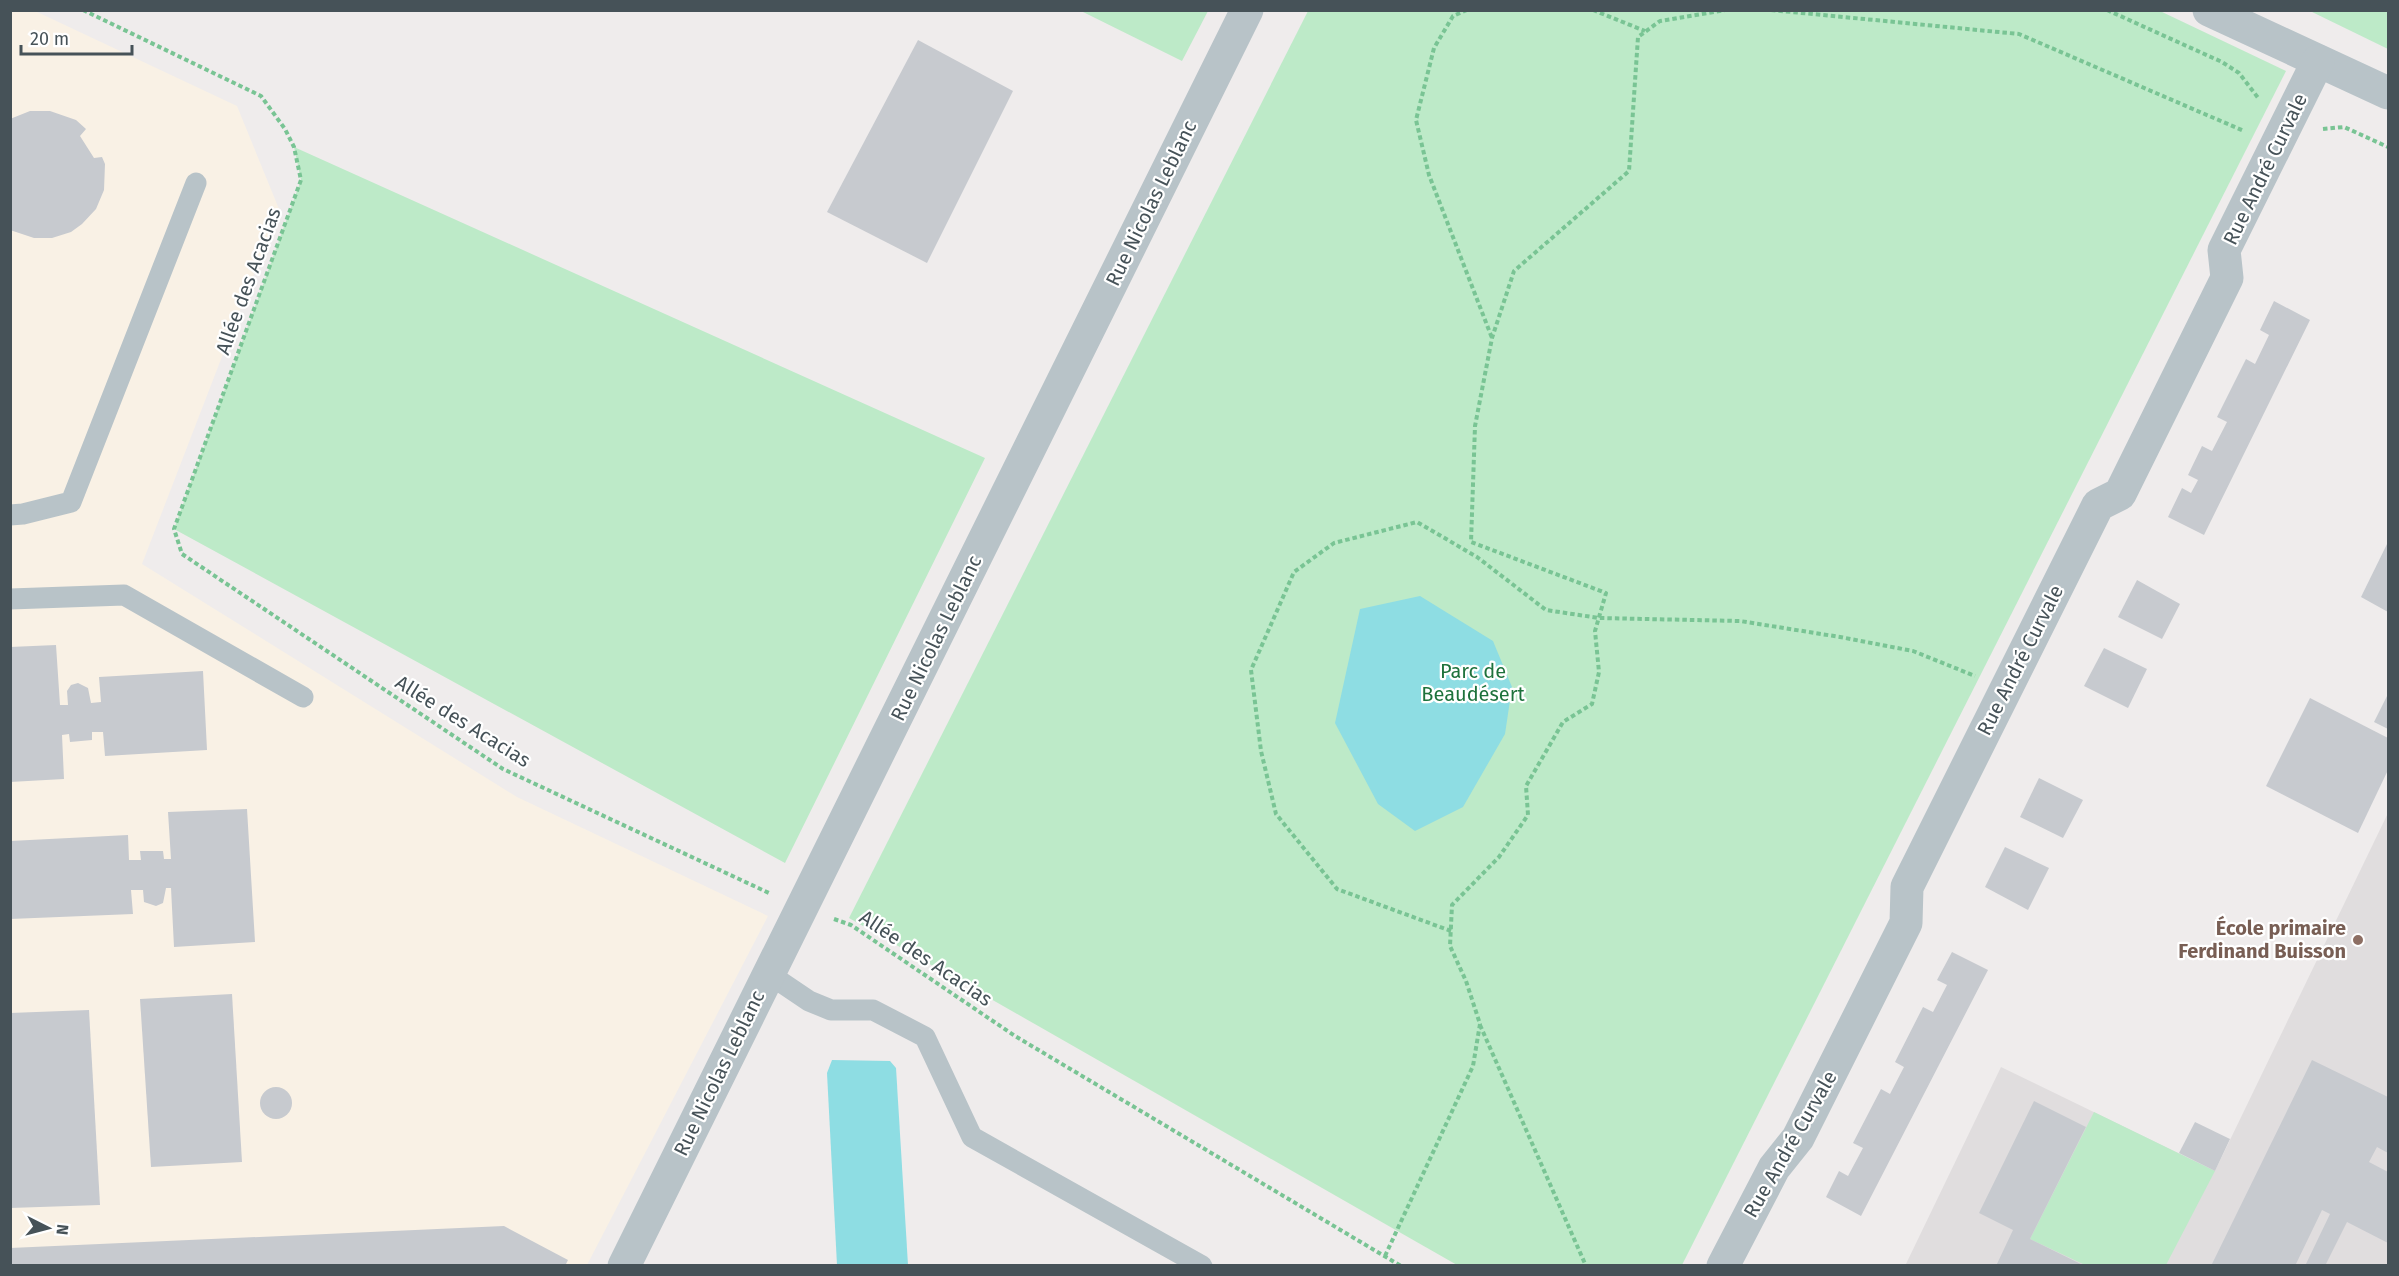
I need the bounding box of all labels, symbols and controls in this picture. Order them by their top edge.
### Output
scale bar [21,18,132,56]
text: 20 m [30,28,69,50]
street label: Rue André Curvale [2218,89,2312,249]
street label: Rue Nicolas Leblanc [1100,116,1202,290]
street label: Allée des Acacias [210,204,286,358]
street label: Rue Nicolas Leblanc [885,551,987,725]
street label: Rue André Curvale [1972,581,2068,739]
park label: Parc de Beaudésert [1421,659,1525,706]
street label: Allée des Acacias [391,670,535,772]
street label: Allée des Acacias [855,905,997,1011]
place label: École primaire Ferdinand Buisson [2178,915,2346,963]
marker: École primaire Ferdinand Buisson [2351,933,2365,947]
street label: Rue Nicolas Leblanc [668,986,770,1160]
street label: Rue André Curvale [1738,1066,1842,1222]
north arrow [18,1198,78,1258]
text: N [52,1223,72,1236]

